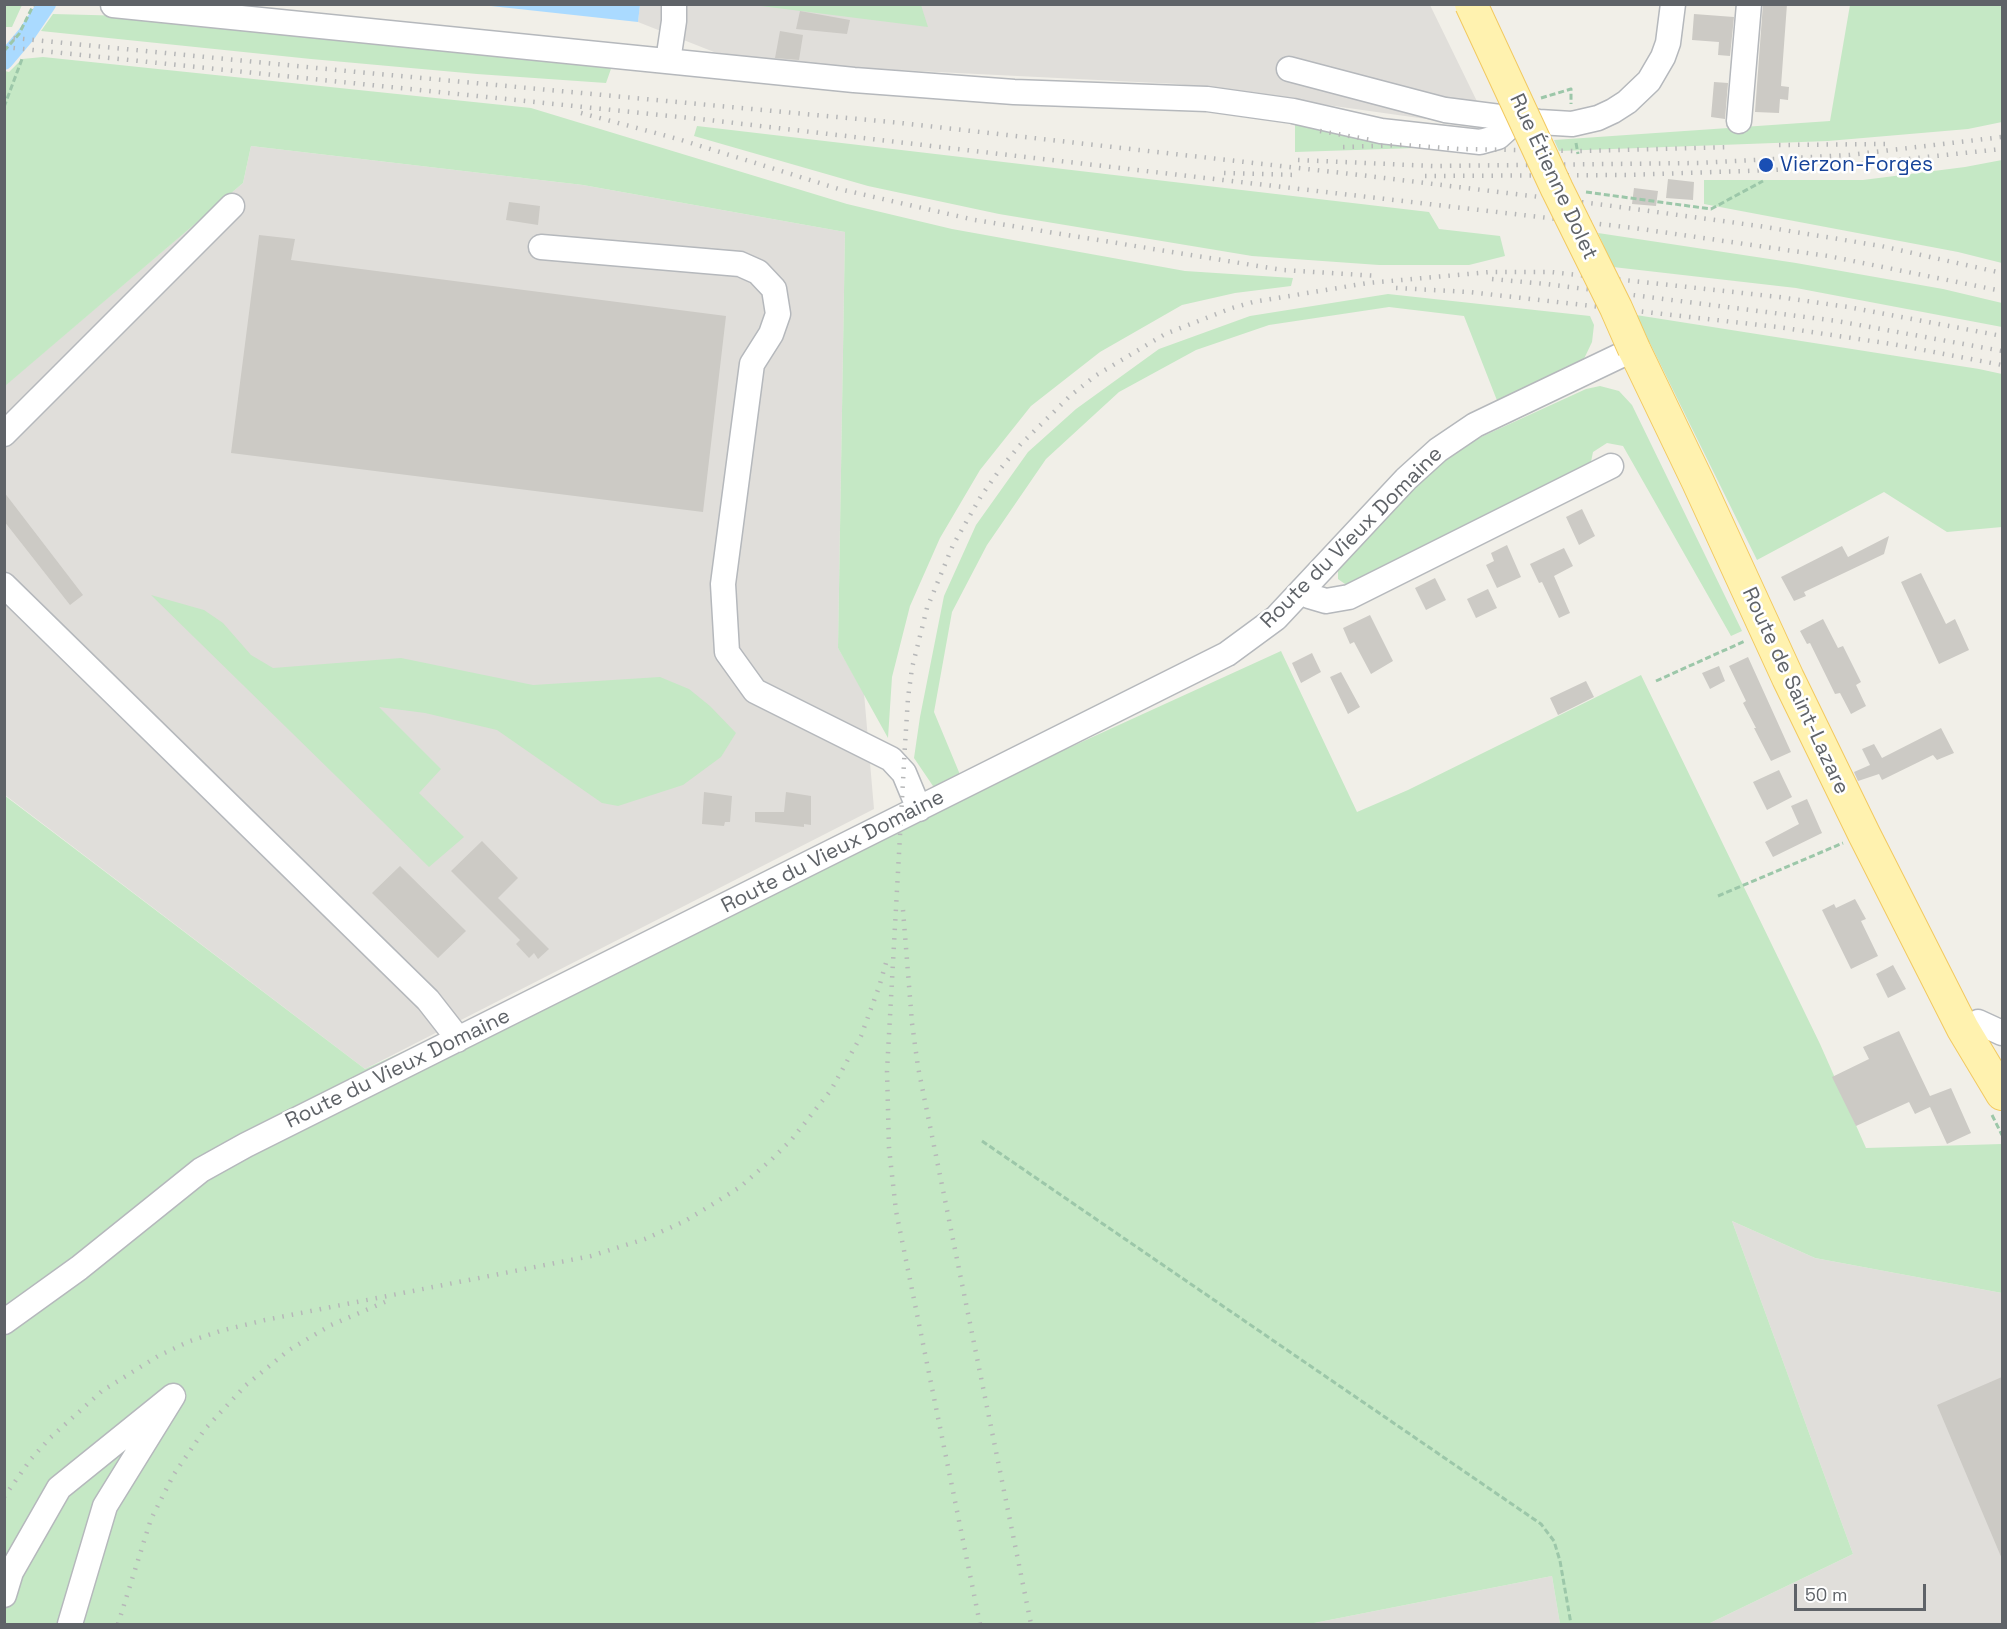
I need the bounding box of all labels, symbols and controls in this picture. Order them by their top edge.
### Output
street label: Rue Étienne Dolet [1503,90,1603,264]
place label: Vierzon-Forges [1780,152,1933,178]
marker: Vierzon-Forges [1757,156,1775,174]
street label: Route du Vieux Domaine [1256,442,1448,634]
street label: Route de Saint-Lazare [1736,583,1854,799]
street label: Route du Vieux Domaine [717,785,949,919]
street label: Route du Vieux Domaine [282,1004,514,1134]
scale bar [1797,1572,1929,1610]
text: 50 m [1805,1583,1847,1606]

